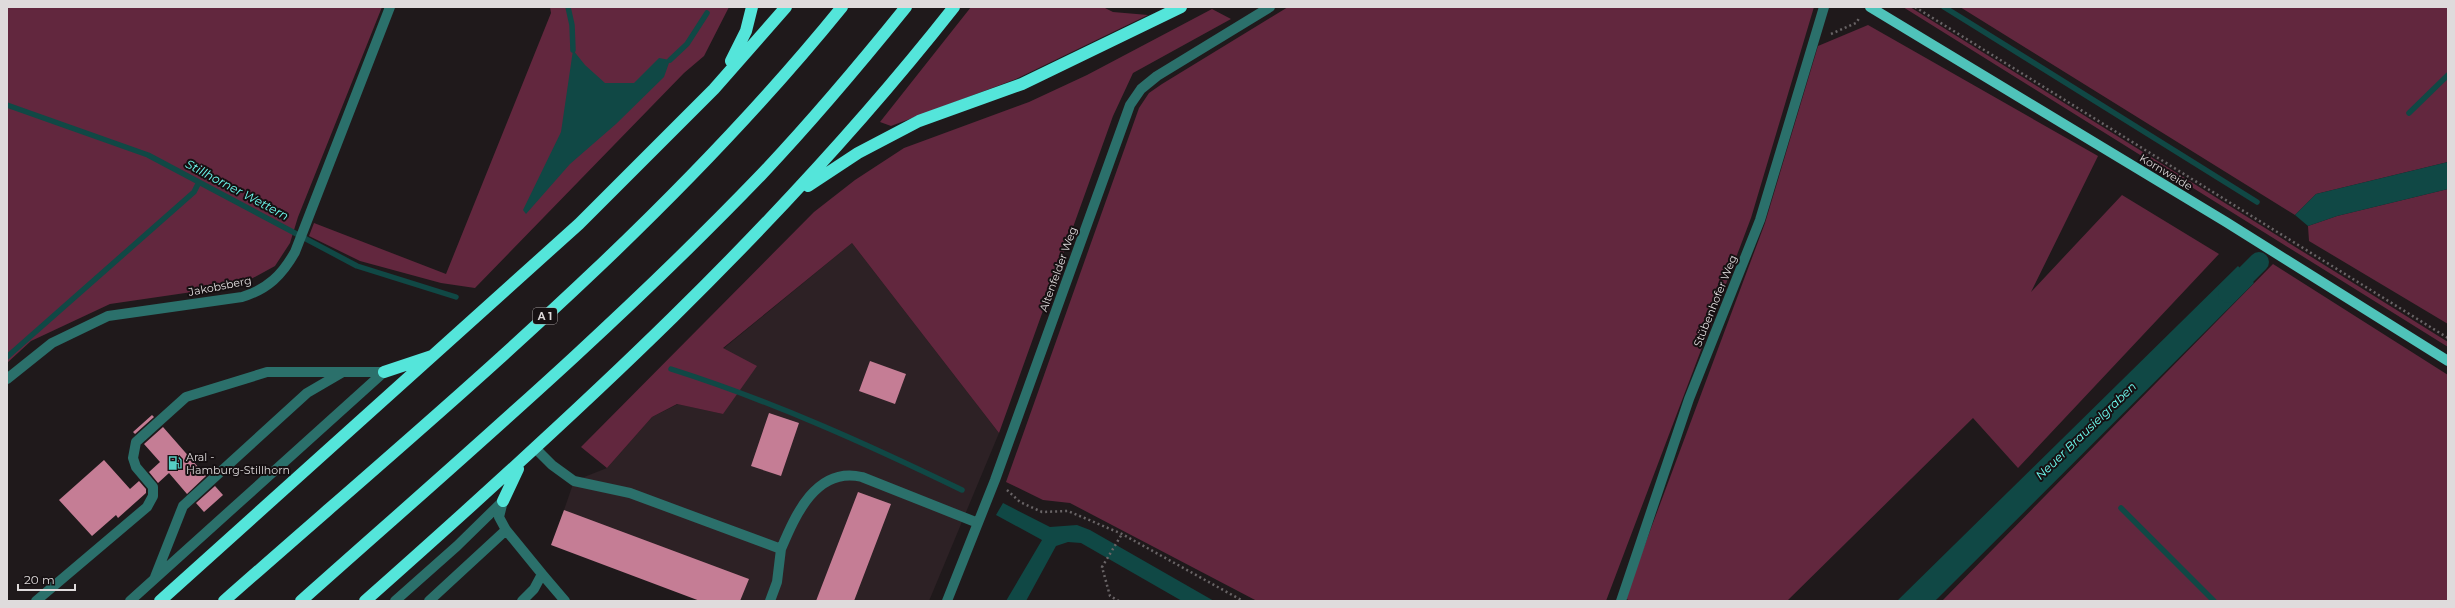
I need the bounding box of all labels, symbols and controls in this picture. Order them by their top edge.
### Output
street label: Kornweide [2137,151,2195,193]
water label: Stillhorner Wettern [183,156,291,223]
street label: Altenfelder Weg [1036,225,1080,313]
street label: Stübenhofer Weg [1690,253,1740,349]
street label: Jakobsberg [186,273,253,299]
road number: A 1 [533,308,557,324]
water label: Neuer Brausielgraben [2032,379,2139,483]
place label: Aral - Hamburg-Stillhorn [186,450,290,477]
fuel station icon: Aral - Hamburg-Stillhorn [167,455,183,471]
scale bar [18,566,75,592]
text: 20 m [24,572,55,587]

